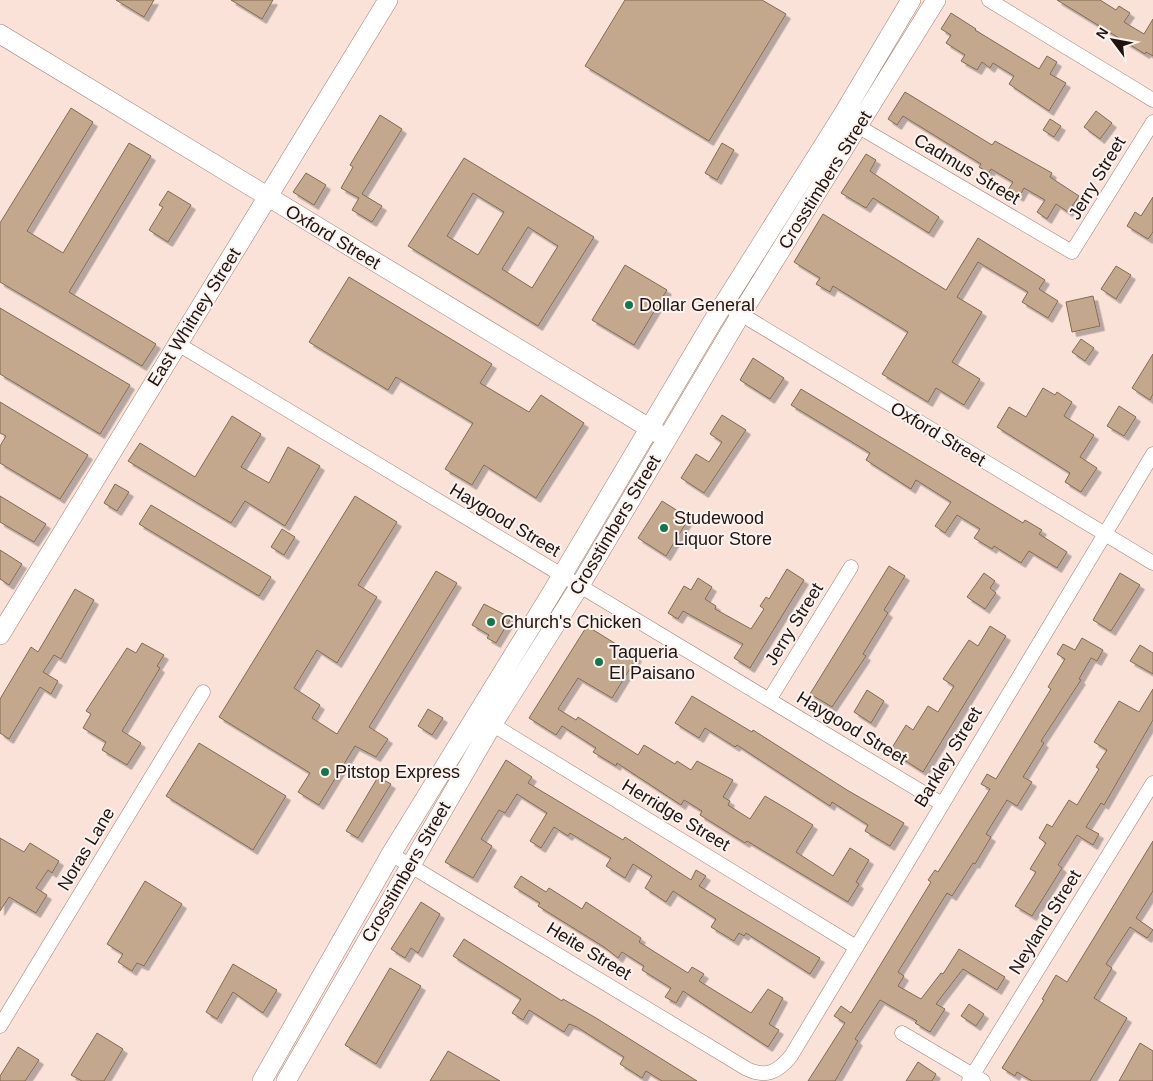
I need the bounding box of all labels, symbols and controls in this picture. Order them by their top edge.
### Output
north arrow [1088,15,1138,65]
text: N [1093,25,1111,42]
street label: Crosstimbers Street [774,107,876,253]
street label: Cadmus Street [910,130,1024,208]
street label: Jerry Street [1064,133,1130,223]
street label: Oxford Street [282,201,384,273]
street label: East Whitney Street [143,244,245,390]
place label: Dollar General [639,295,755,315]
marker: Dollar General [623,299,635,311]
street label: Oxford Street [887,398,989,470]
street label: Crosstimbers Street [565,452,665,598]
street label: Haygood Street [446,479,564,561]
place label: Studewood Liquor Store [674,508,772,549]
marker: Studewood Liquor Store [658,522,670,534]
street label: Jerry Street [761,579,827,669]
place label: Church's Chicken [501,612,642,632]
marker: Church's Chicken [485,616,497,628]
place label: Taqueria El Paisano [609,642,695,683]
marker: Taqueria El Paisano [593,656,605,668]
street label: Haygood Street [793,687,911,769]
street label: Barkley Street [910,703,986,811]
place label: Pitstop Express [335,762,460,782]
marker: Pitstop Express [319,766,331,778]
street label: Herridge Street [619,775,733,855]
street label: Crosstimbers Street [358,798,454,946]
street label: Noras Lane [53,804,119,894]
street label: Neyland Street [1005,866,1085,978]
street label: Heite Street [543,918,635,984]

